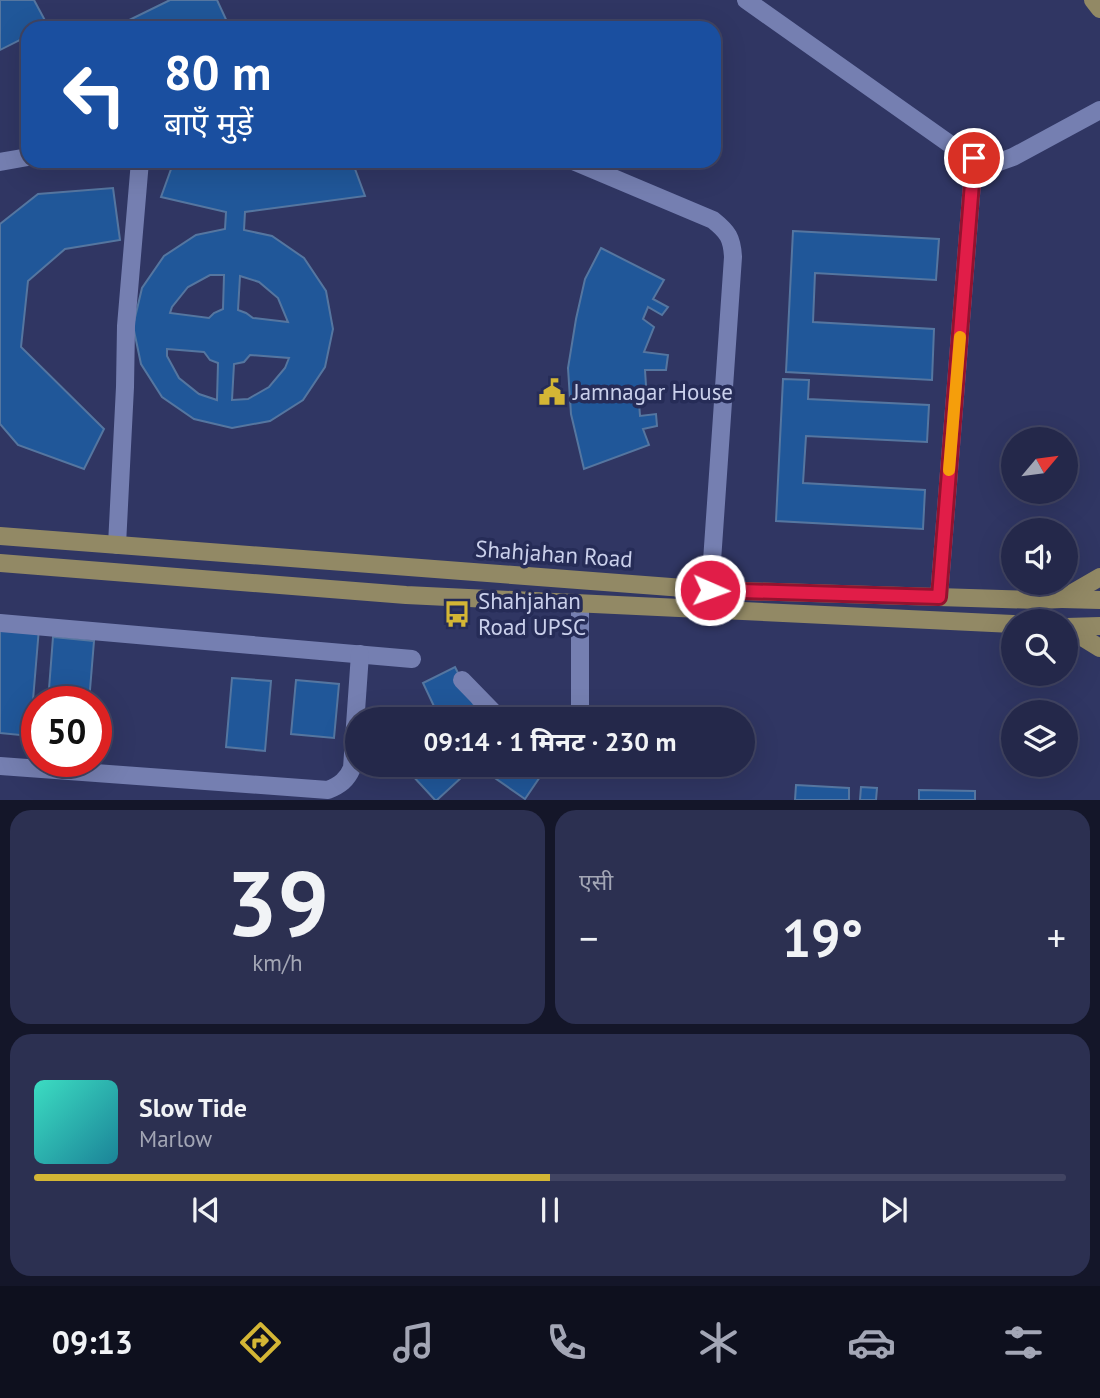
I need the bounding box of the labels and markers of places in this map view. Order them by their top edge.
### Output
pin [944,128,1004,188]
public building icon: Jamnagar House [537,377,567,407]
place label: Jamnagar House [572,377,733,406]
place label: Shahjahan Road UPSC [478,586,586,641]
bus stop icon: Shahjahan Road UPSC [442,599,472,629]

